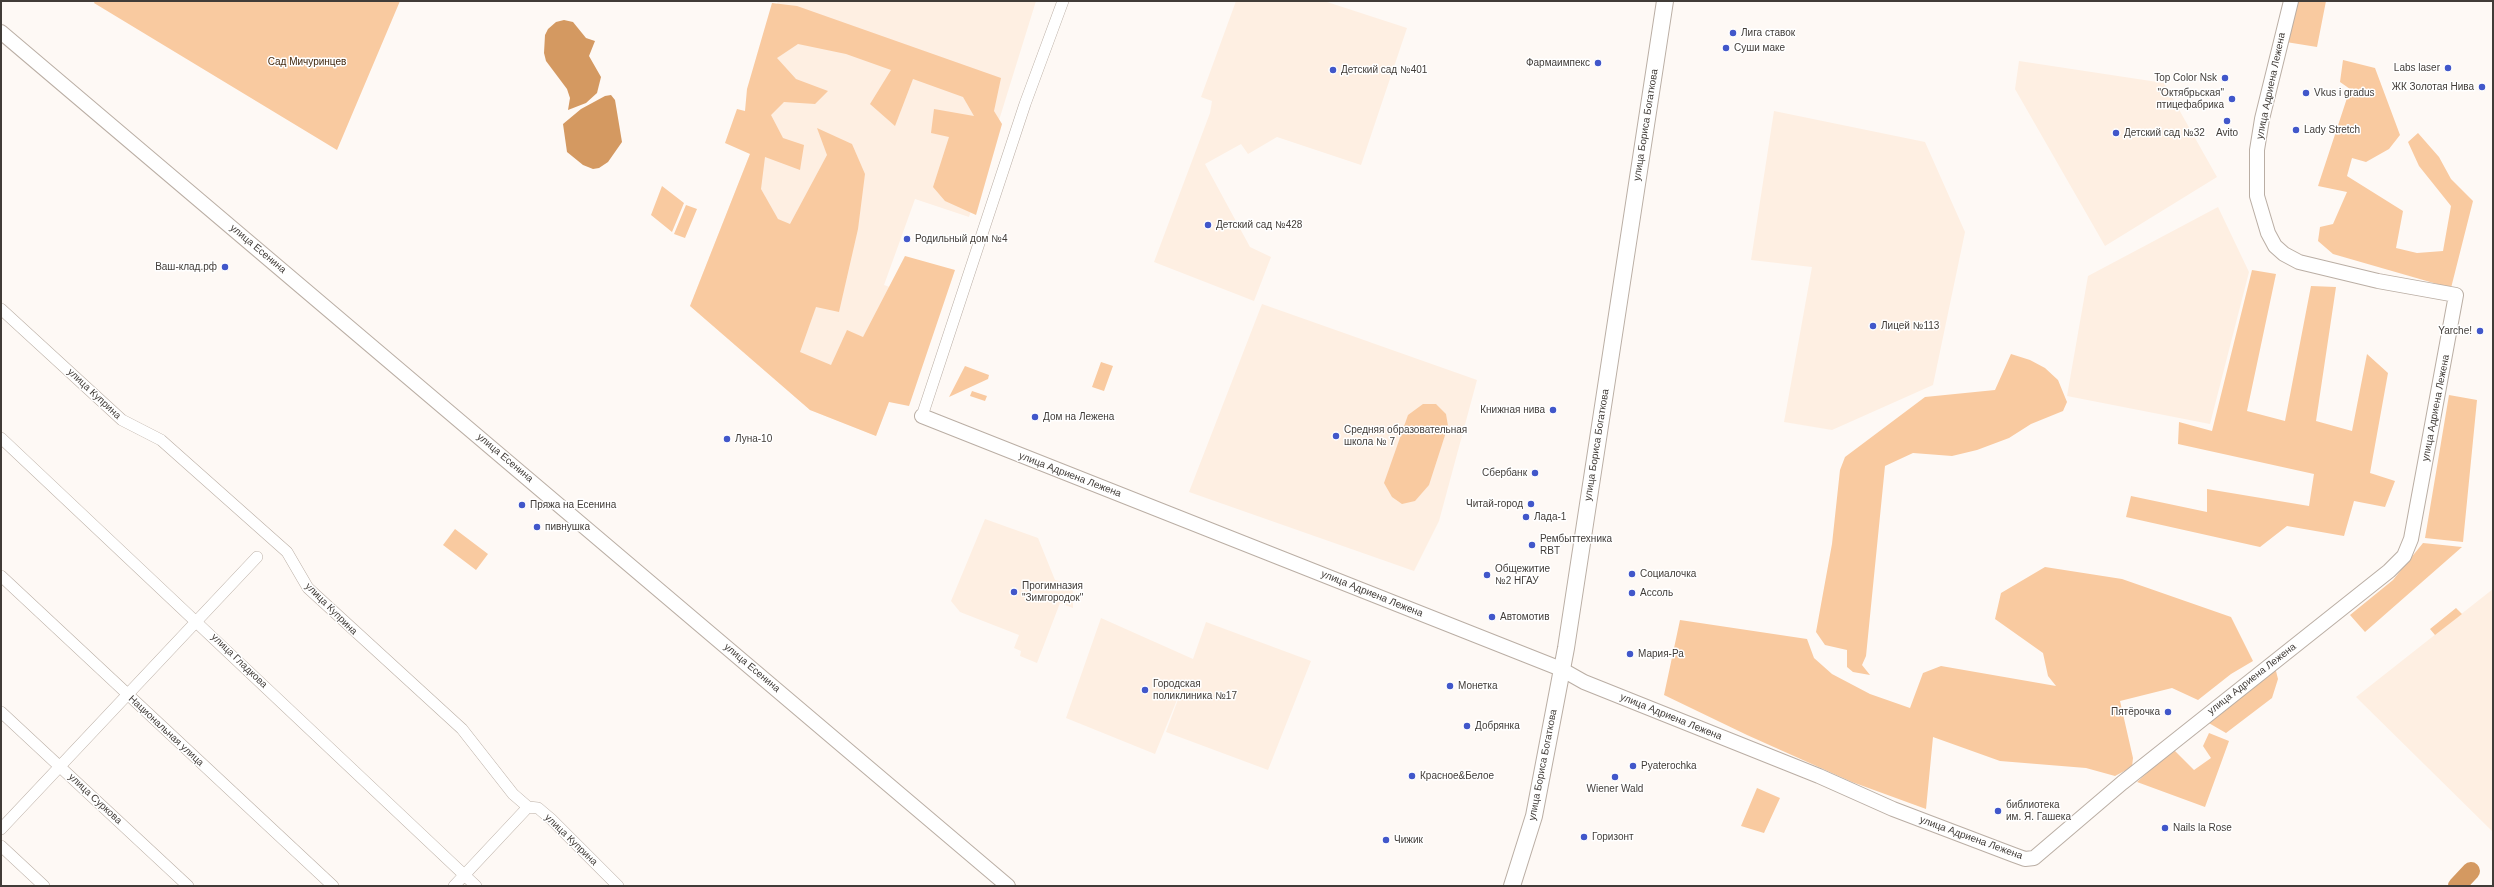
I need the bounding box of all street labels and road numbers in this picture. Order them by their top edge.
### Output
street label: улица Адриена Лежена [2254,32,2288,140]
street label: улица Бориса Богаткова [1631,68,1661,182]
street label: улица Есенина [227,222,289,276]
street label: улица Адриена Лежена [2420,354,2452,462]
street label: улица Куприна [65,366,123,422]
street label: улица Бориса Богаткова [1582,388,1612,502]
street label: улица Есенина [474,431,536,485]
street label: улица Адриена Лежена [1017,450,1123,500]
street label: улица Адриена Лежена [1319,568,1425,620]
street label: улица Куприна [302,580,360,638]
street label: улица Гладкова [209,631,269,691]
street label: улица Есенина [721,641,783,695]
street label: улица Адриена Лежена [2205,641,2299,717]
street label: улица Адриена Лежена [1618,691,1724,743]
street label: Национальная улица [126,693,206,769]
street label: улица Бориса Богаткова [1526,708,1560,822]
street label: улица Суркова [66,771,124,827]
street label: улица Куприна [542,812,600,868]
street label: улица Адриена Лежена [1918,814,2024,862]

